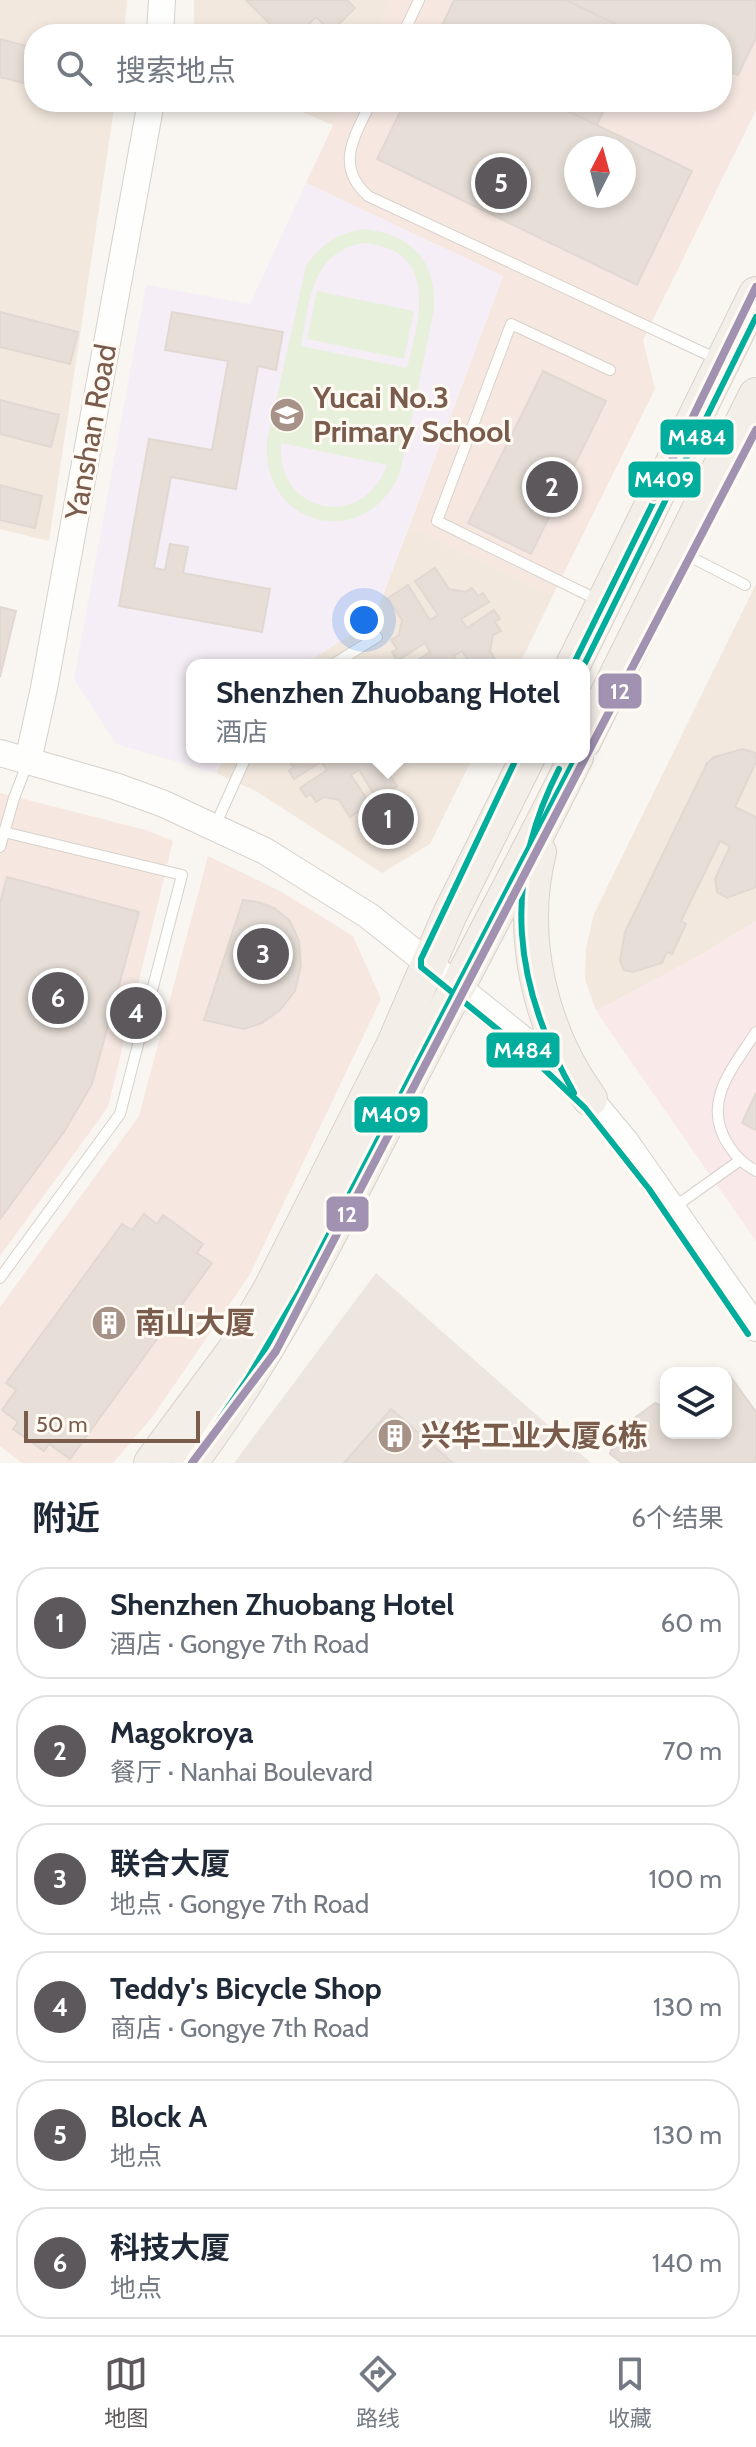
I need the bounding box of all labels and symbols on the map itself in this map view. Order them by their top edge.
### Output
north arrow [564,136,636,208]
pin: 5 [475,153,527,213]
street label: Yanshan Road [57,341,124,524]
place label: Yucai No.3 Primary School [312,379,511,450]
school or university icon: Yucai No.3 Primary School [268,396,306,434]
line badge: M484 [659,418,735,456]
text: M484 [668,424,726,451]
pin: 2 [526,457,578,517]
line badge: M409 [627,460,702,499]
text: M409 [634,466,694,493]
your location [344,600,384,640]
line badge: 12 [597,672,643,710]
text: 12 [610,678,630,705]
pin: 1 [362,789,414,849]
pin: 3 [237,924,289,984]
pin: 6 [32,968,84,1028]
pin: 4 [110,983,162,1043]
line badge: M484 [485,1031,561,1069]
text: M484 [494,1037,552,1064]
line badge: M409 [353,1095,429,1134]
text: M409 [361,1101,421,1128]
line badge: 12 [325,1195,370,1233]
text: 12 [337,1201,357,1228]
building icon: 南山大厦 [90,1304,128,1342]
place label: 南山大厦 [135,1304,255,1341]
scale bar [24,1407,200,1443]
building icon: 兴华工业大厦6栋 [376,1417,414,1455]
place label: 兴华工业大厦6栋 [421,1417,648,1454]

